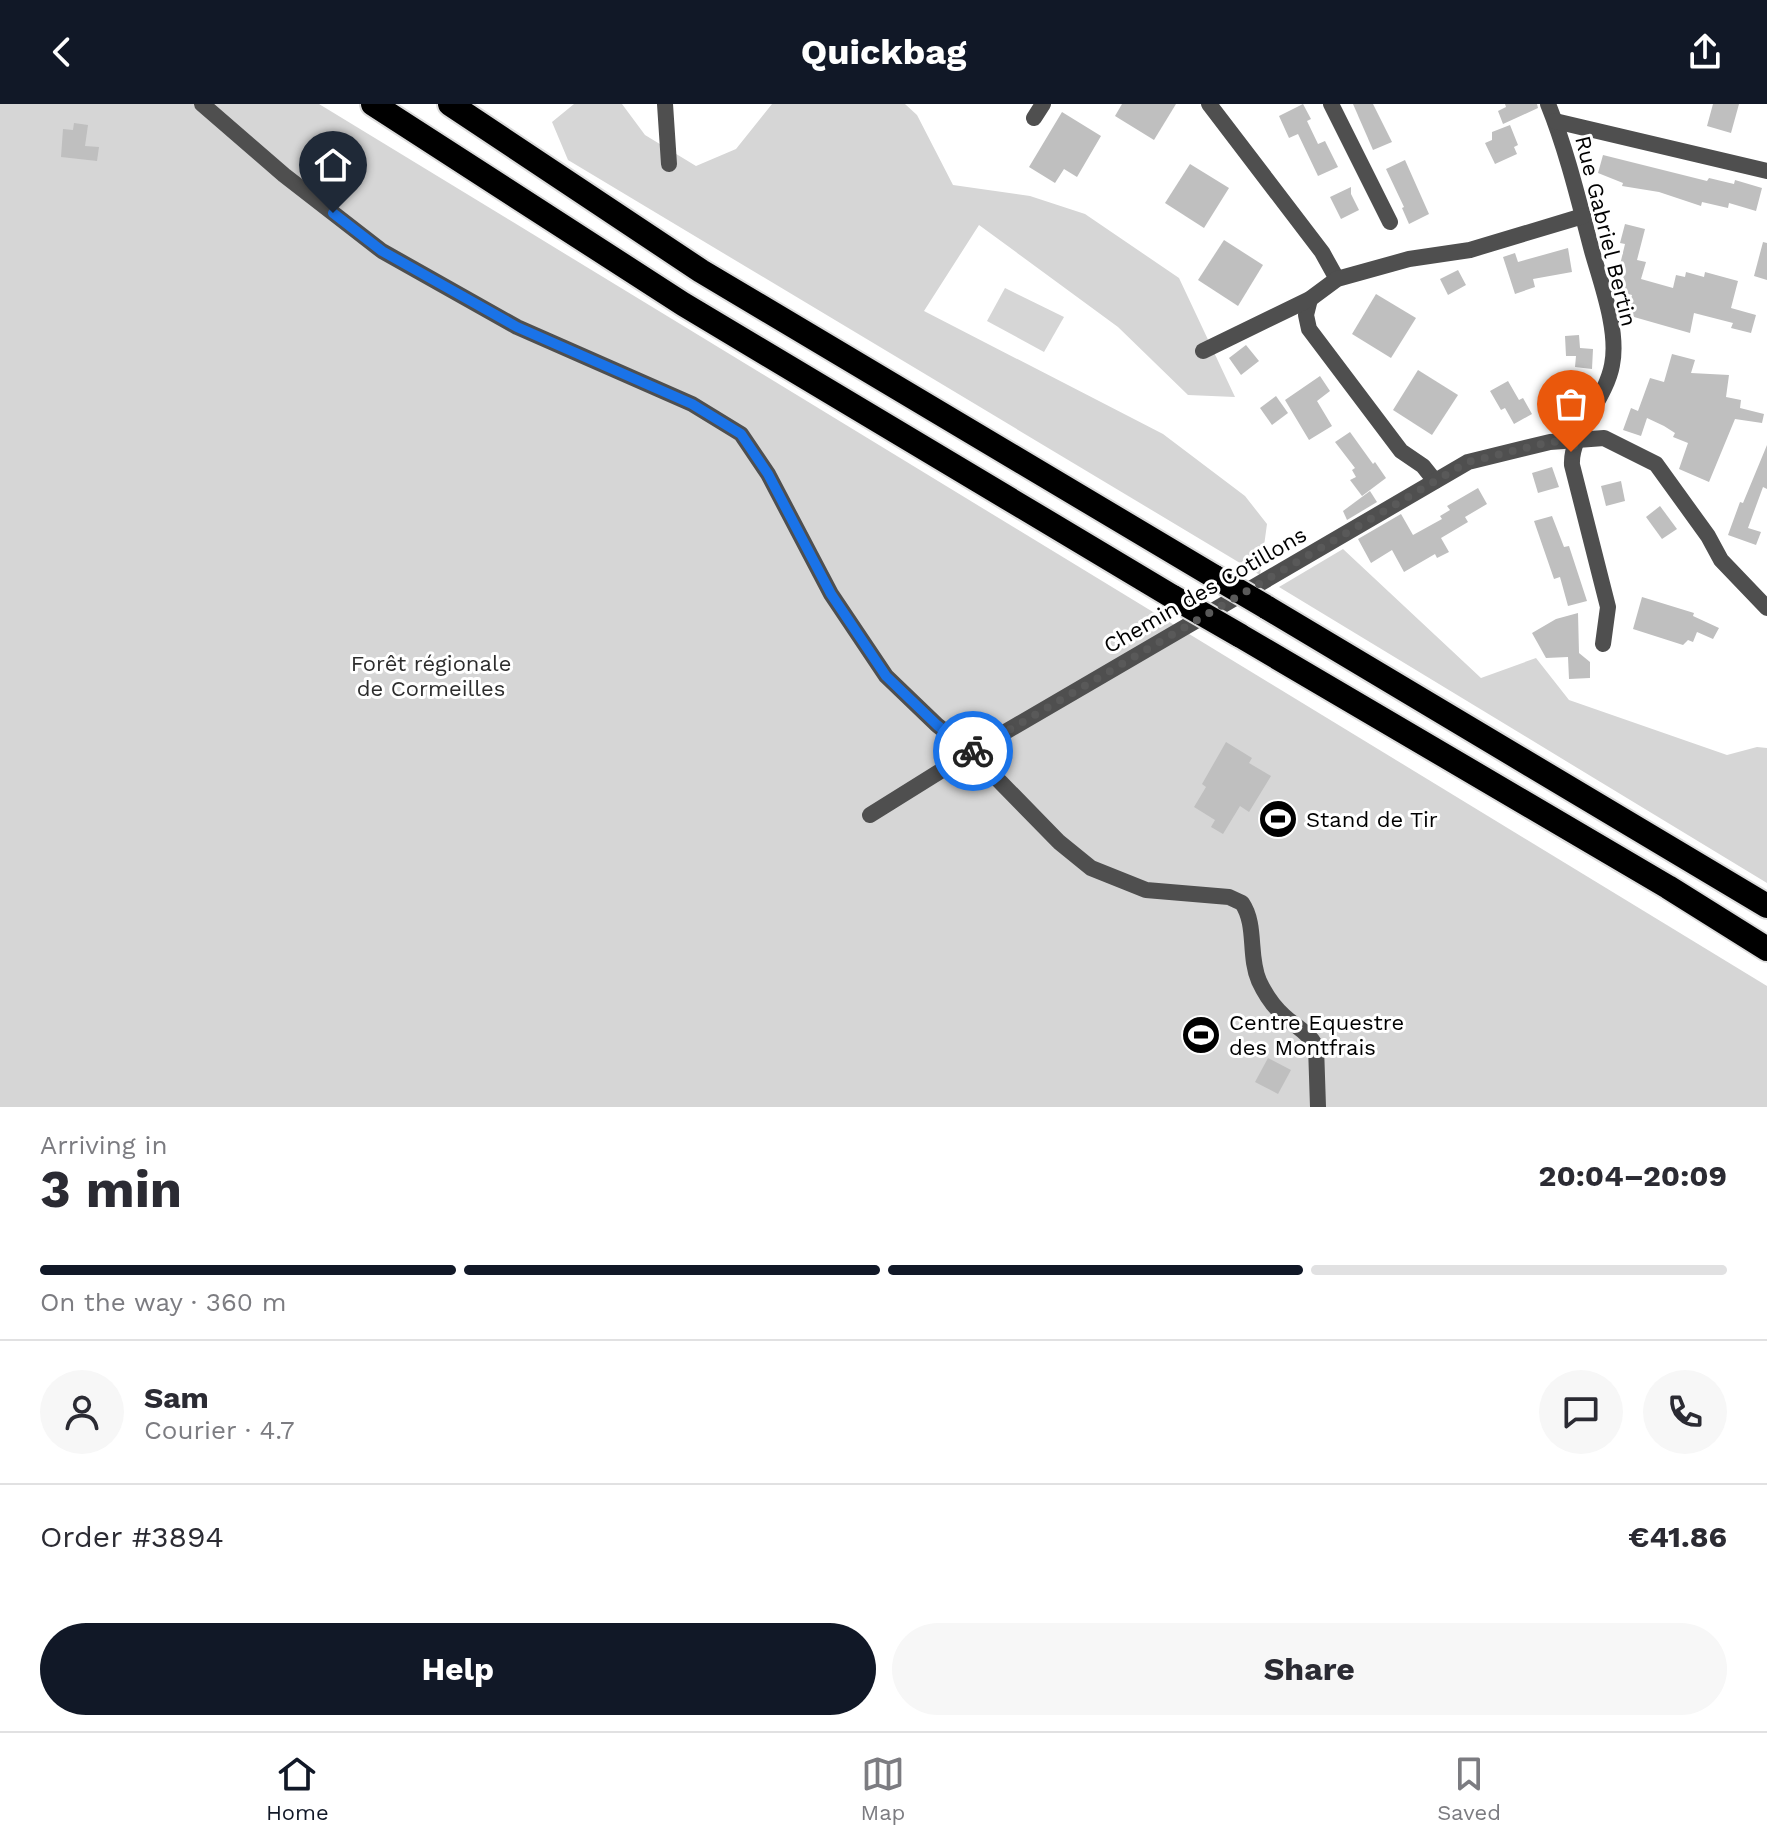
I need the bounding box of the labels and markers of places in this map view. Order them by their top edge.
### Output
pin [299,131,367,213]
pin [1537,370,1605,452]
sports icon: Stand de Tir [1257,798,1299,840]
place label: Stand de Tir [1306,807,1438,832]
place label: Centre Equestre des Montfrais [1229,1010,1404,1060]
sports icon: Centre Equestre des Montfrais [1180,1014,1222,1056]

